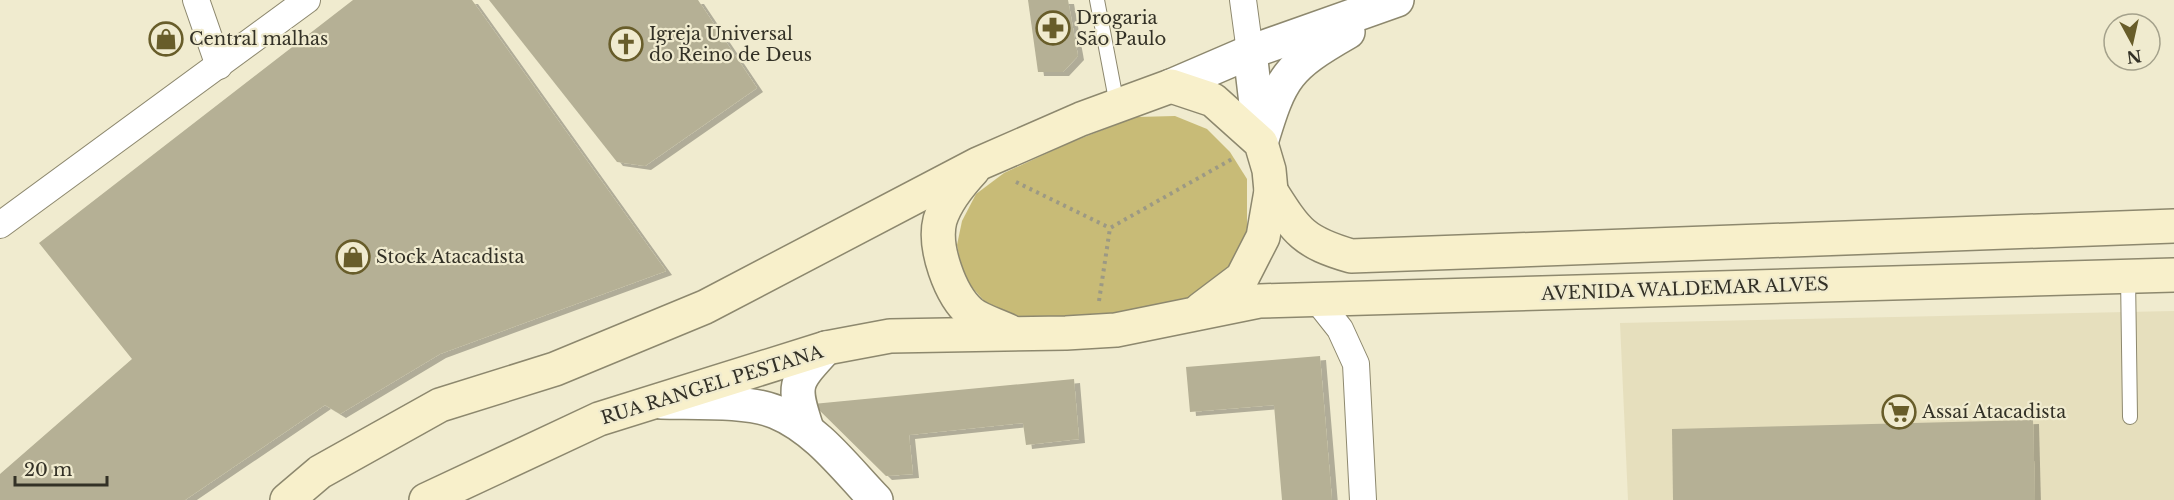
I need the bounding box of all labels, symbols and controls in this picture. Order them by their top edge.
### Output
place label: Drogaria São Paulo [1076,7,1166,50]
pharmacy icon: Drogaria São Paulo [1035,10,1071,46]
north arrow [2102,12,2162,72]
shop icon: Central malhas [148,21,184,57]
place label: Igreja Universal do Reino de Deus [649,23,812,66]
church icon: Igreja Universal do Reino de Deus [608,26,644,62]
place label: Central malhas [189,28,328,50]
text: N [2125,46,2143,68]
shop icon: Stock Atacadista [335,239,371,275]
place label: Stock Atacadista [376,246,524,268]
street label: AVENIDA WALDEMAR ALVES [1540,273,1829,305]
street label: RUA RANGEL PESTANA [598,340,827,429]
supermarket icon: Assaí Atacadista [1881,394,1917,430]
place label: Assaí Atacadista [1921,401,2066,423]
scale bar [15,449,106,487]
text: 20 m [24,459,72,481]

